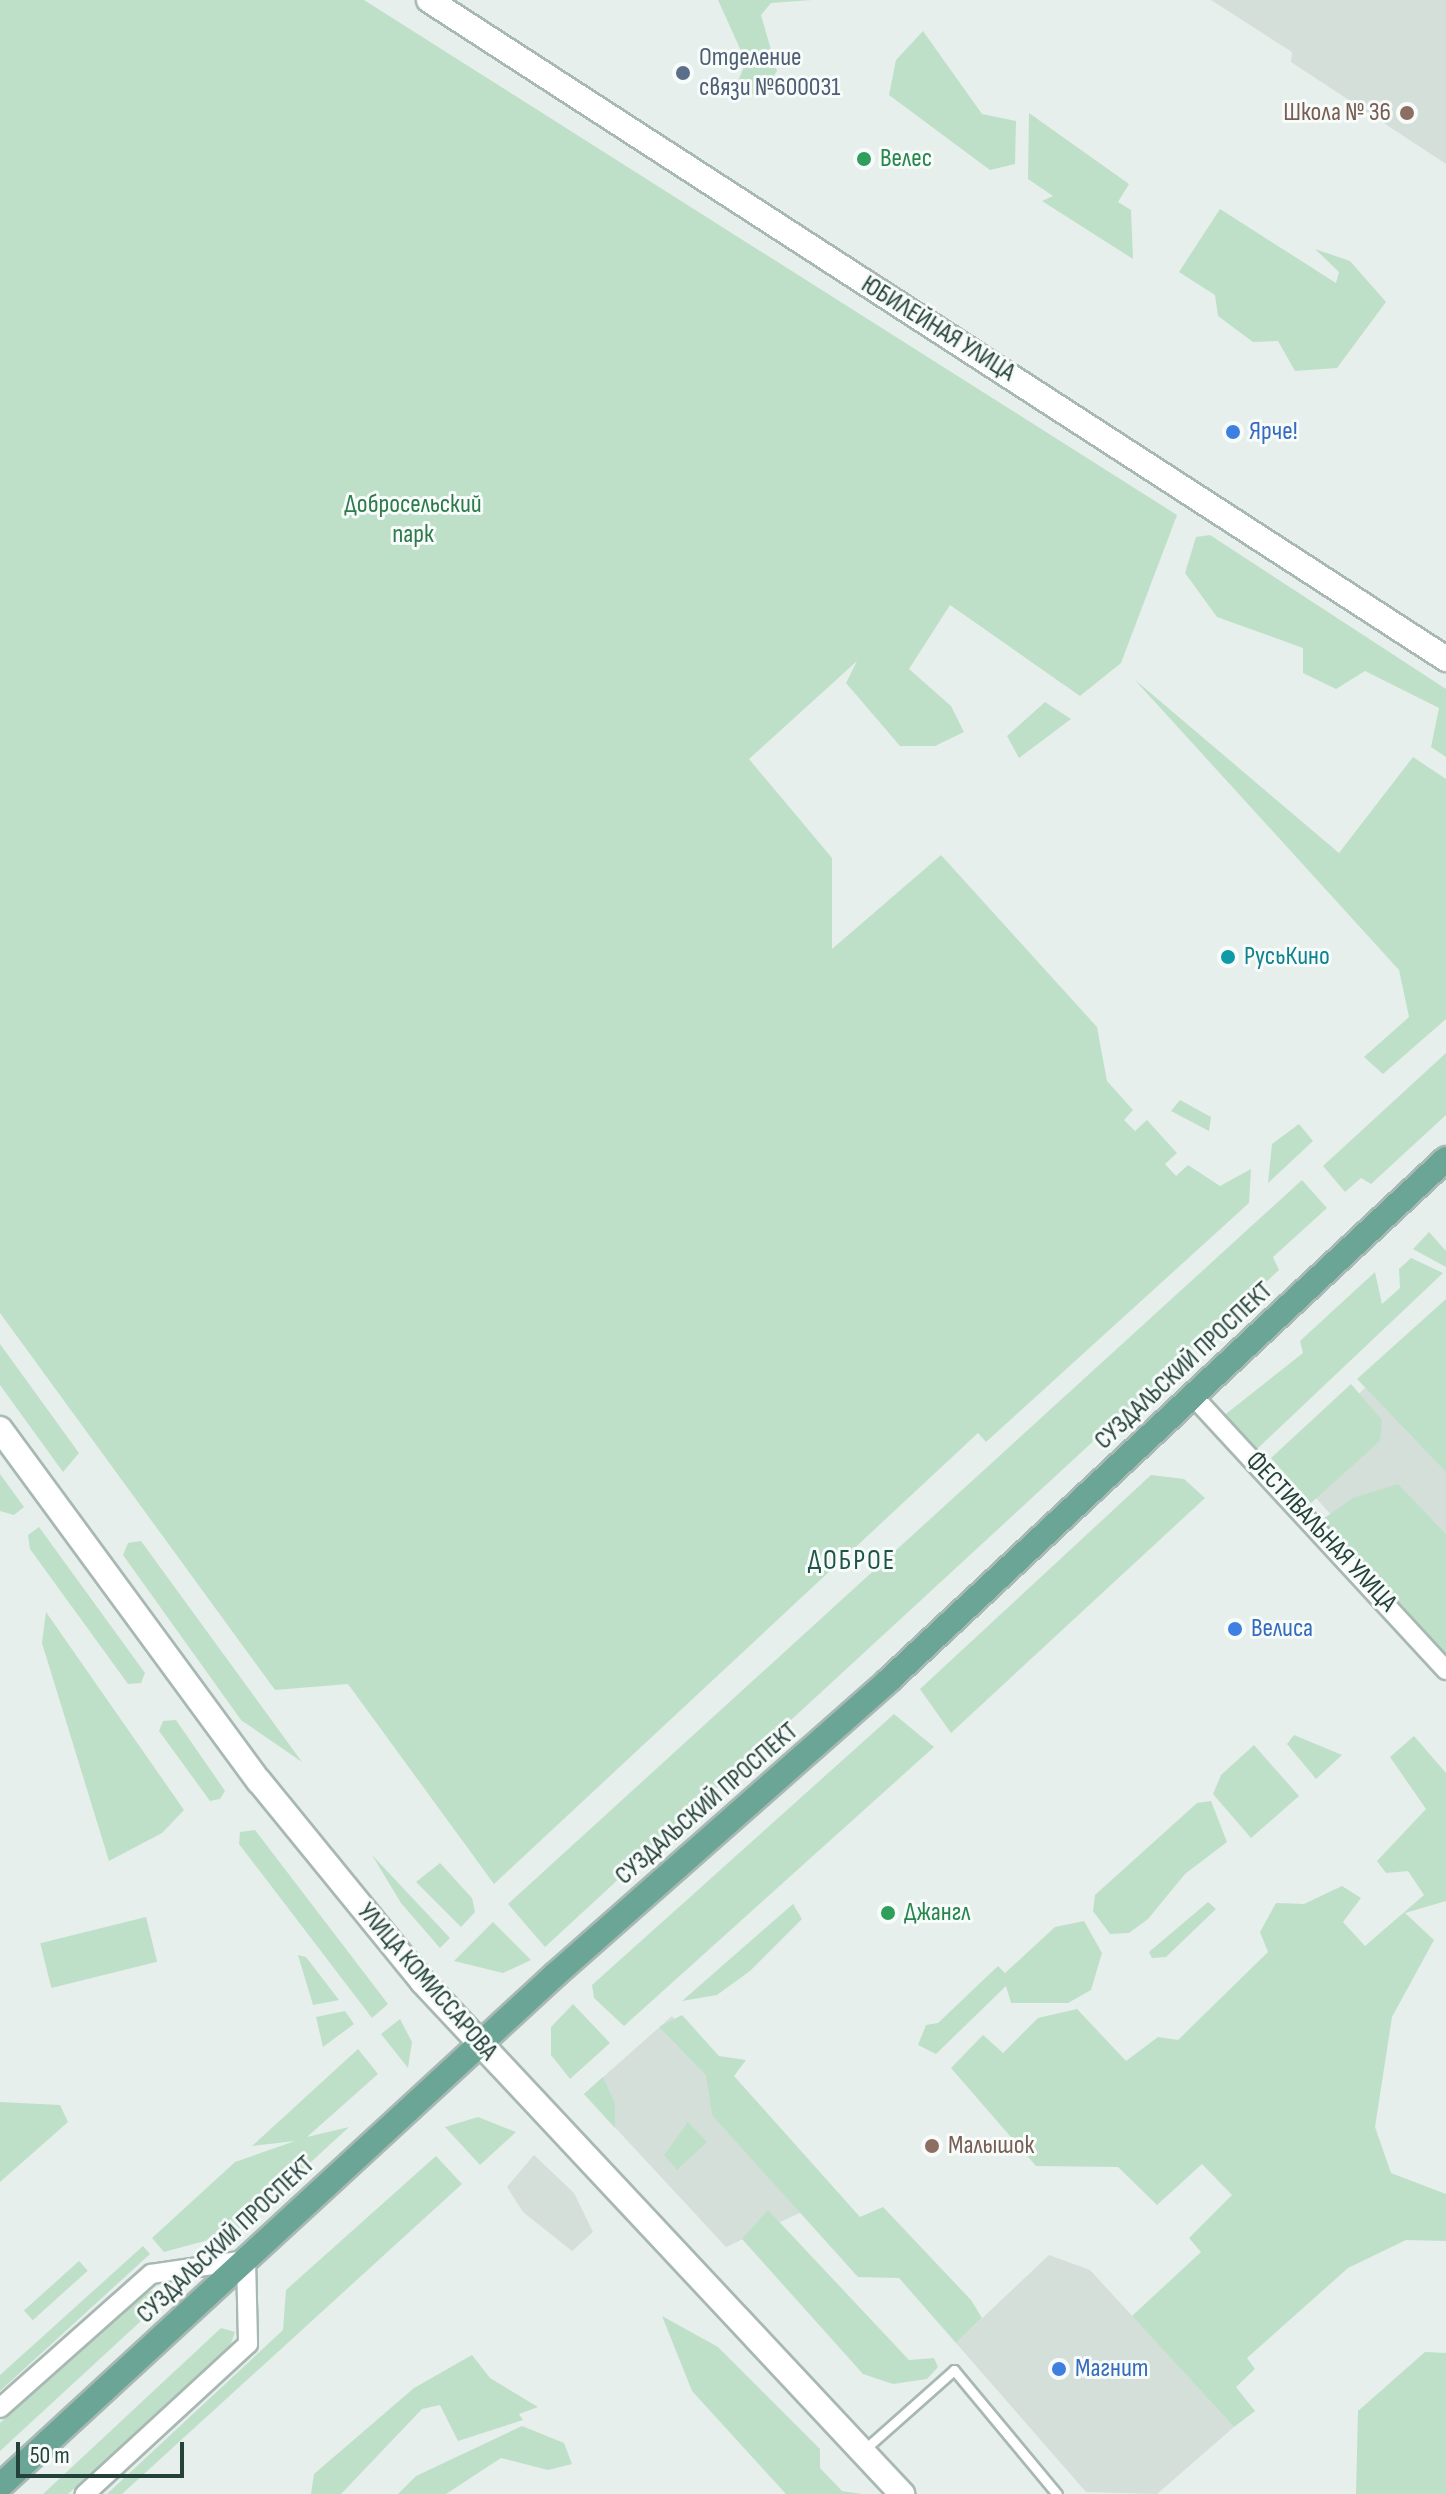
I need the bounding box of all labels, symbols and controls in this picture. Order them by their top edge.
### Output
place label: Отделение связи №600031 [699,42,840,104]
marker: Отделение связи №600031 [674,64,692,82]
place label: Школа № 36 [1283,97,1391,129]
marker: Школа № 36 [1398,104,1416,122]
place label: Велес [880,143,932,175]
marker: Велес [855,150,873,168]
street label: ЮБИЛЕЙНАЯ УЛИЦА [855,269,1021,389]
place label: Ярче! [1249,416,1298,448]
marker: Ярче! [1224,423,1242,441]
park label: Добросельский парк [344,489,482,550]
place label: РусьКино [1244,941,1330,973]
marker: РусьКино [1219,948,1237,966]
street label: СУЗДАЛЬСКИЙ ПРОСПЕКТ [1089,1276,1279,1456]
street label: ФЕСТИВАЛЬНАЯ УЛИЦА [1239,1446,1403,1618]
district label: ДОБРОЕ [808,1544,896,1578]
place label: Велиса [1251,1613,1313,1645]
marker: Велиса [1226,1620,1244,1638]
street label: СУЗДАЛЬСКИЙ ПРОСПЕКТ [609,1716,805,1892]
street label: УЛИЦА КОМИССАРОВА [350,1897,504,2067]
place label: Джангл [904,1897,971,1929]
marker: Джангл [879,1904,897,1922]
place label: Малышок [948,2130,1034,2162]
marker: Малышок [923,2137,941,2155]
street label: СУЗДАЛЬСКИЙ ПРОСПЕКТ [131,2150,321,2330]
place label: Магнит [1075,2353,1148,2385]
marker: Магнит [1050,2360,1068,2378]
scale bar [20,2426,188,2476]
text: 50 m [30,2441,70,2470]

